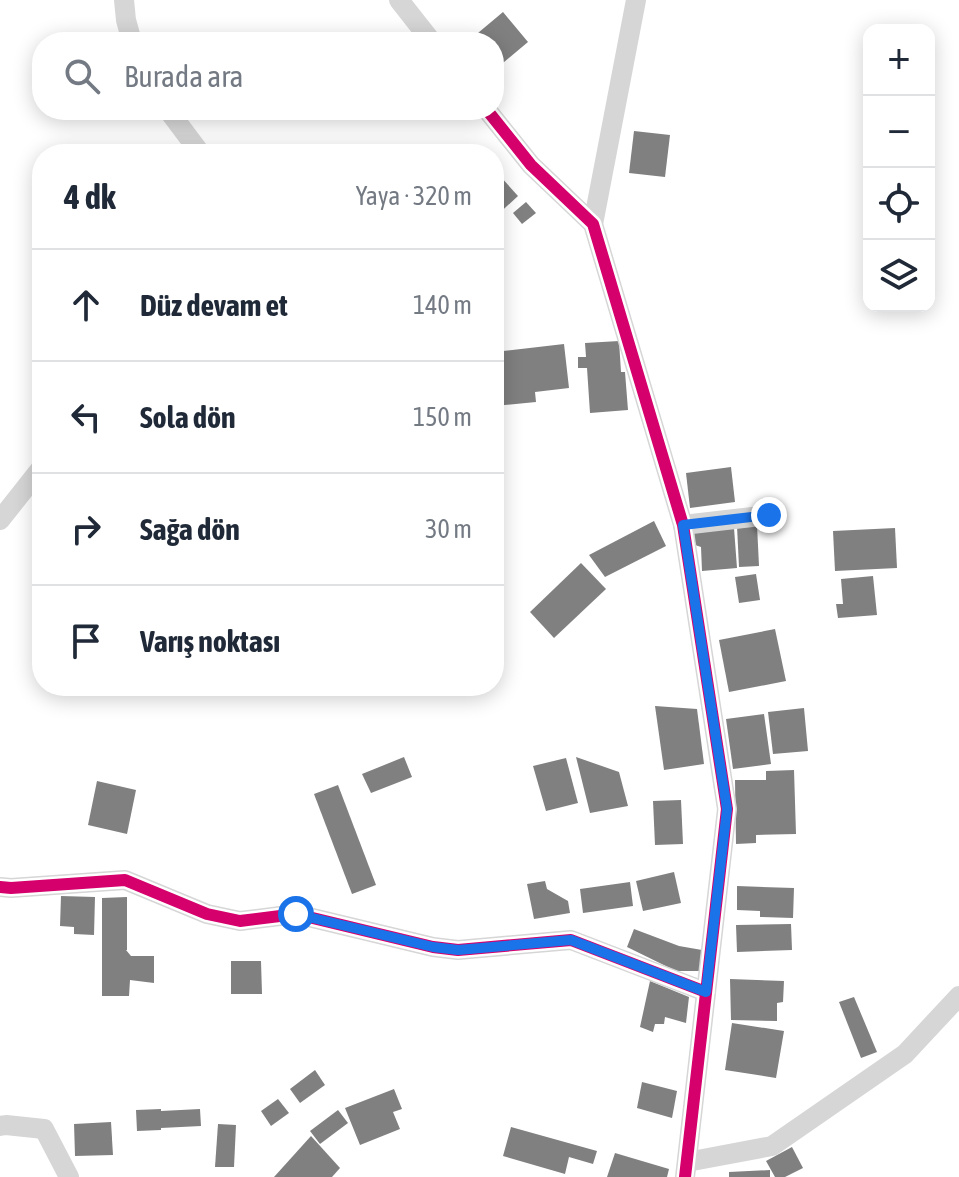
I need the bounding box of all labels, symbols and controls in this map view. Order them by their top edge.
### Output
map controls [863,24,935,312]
button: + [863,24,935,96]
search box [32,32,504,120]
icon: search [60,54,104,98]
text: Burada ara [124,59,243,93]
button: − [863,96,935,168]
button: locate [863,168,935,240]
text: 4 dk [64,177,116,216]
text: Yaya · 320 m [356,181,472,211]
button: layers [863,240,935,312]
icon: ahead [64,283,108,327]
text: Düz devam et [140,288,288,322]
text: 140 m [413,290,472,320]
icon: left [64,395,108,439]
text: Sola dön [140,400,236,434]
text: 150 m [413,402,472,432]
route end [751,497,787,533]
icon: right [64,507,108,551]
text: Sağa dön [140,512,240,546]
text: 30 m [425,514,472,544]
icon: arrive [64,619,108,663]
text: Varış noktası [140,624,280,658]
route start [278,896,314,932]

